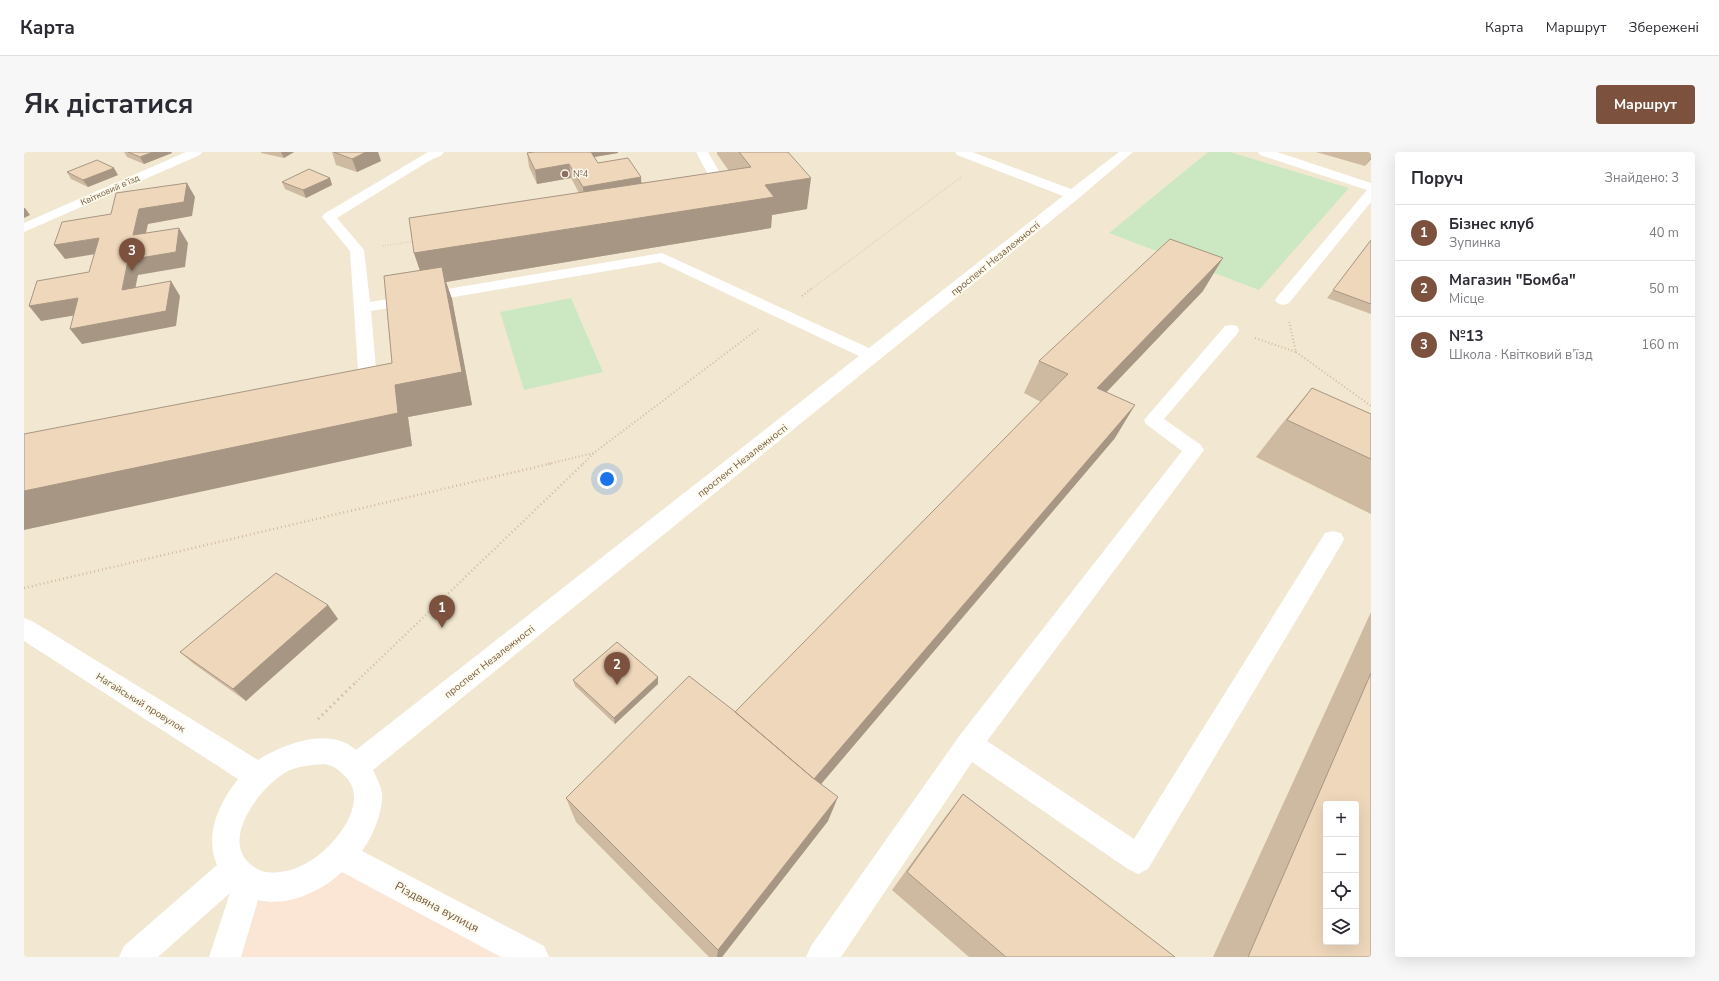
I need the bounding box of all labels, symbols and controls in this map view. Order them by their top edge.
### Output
text: Карта [20,15,75,41]
text: Карта [1485,18,1524,37]
text: Маршрут [1546,18,1606,37]
text: Збережені [1628,18,1699,37]
text: Як дістатися [24,85,193,123]
button: Маршрут [1596,85,1695,124]
text: Поруч [1411,167,1463,190]
place label: №4 [573,168,589,180]
marker: №4 [560,169,570,179]
text: Знайдено: 3 [1605,169,1679,187]
street label: Квітковий в’їзд [79,171,142,208]
text: Бізнес клуб [1449,214,1534,234]
street label: проспект Незалежності [948,218,1043,299]
text: 1 [1420,224,1428,242]
text: 40 m [1649,224,1679,242]
text: Зупинка [1449,234,1501,252]
pin: 3 [119,238,145,271]
text: Магазин "Бомба" [1449,270,1576,290]
text: 2 [1420,280,1428,298]
text: 50 m [1649,280,1679,298]
text: Місце [1449,290,1484,308]
text: №13 [1449,326,1484,346]
text: 3 [1420,336,1428,354]
text: 160 m [1641,336,1679,354]
text: Школа · Квітковий в’їзд [1449,346,1593,364]
street label: проспект Незалежності [694,421,791,501]
your location [597,469,617,489]
pin: 1 [429,595,455,628]
street label: проспект Незалежності [441,622,538,702]
pin: 2 [604,652,630,685]
street label: Нагайський провулок [93,670,188,736]
map controls [1323,801,1359,945]
button: + [1323,801,1359,837]
button: − [1323,837,1359,873]
button: locate [1323,873,1359,909]
street label: Різдвяна вулиця [392,878,482,936]
button: layers [1323,909,1359,945]

